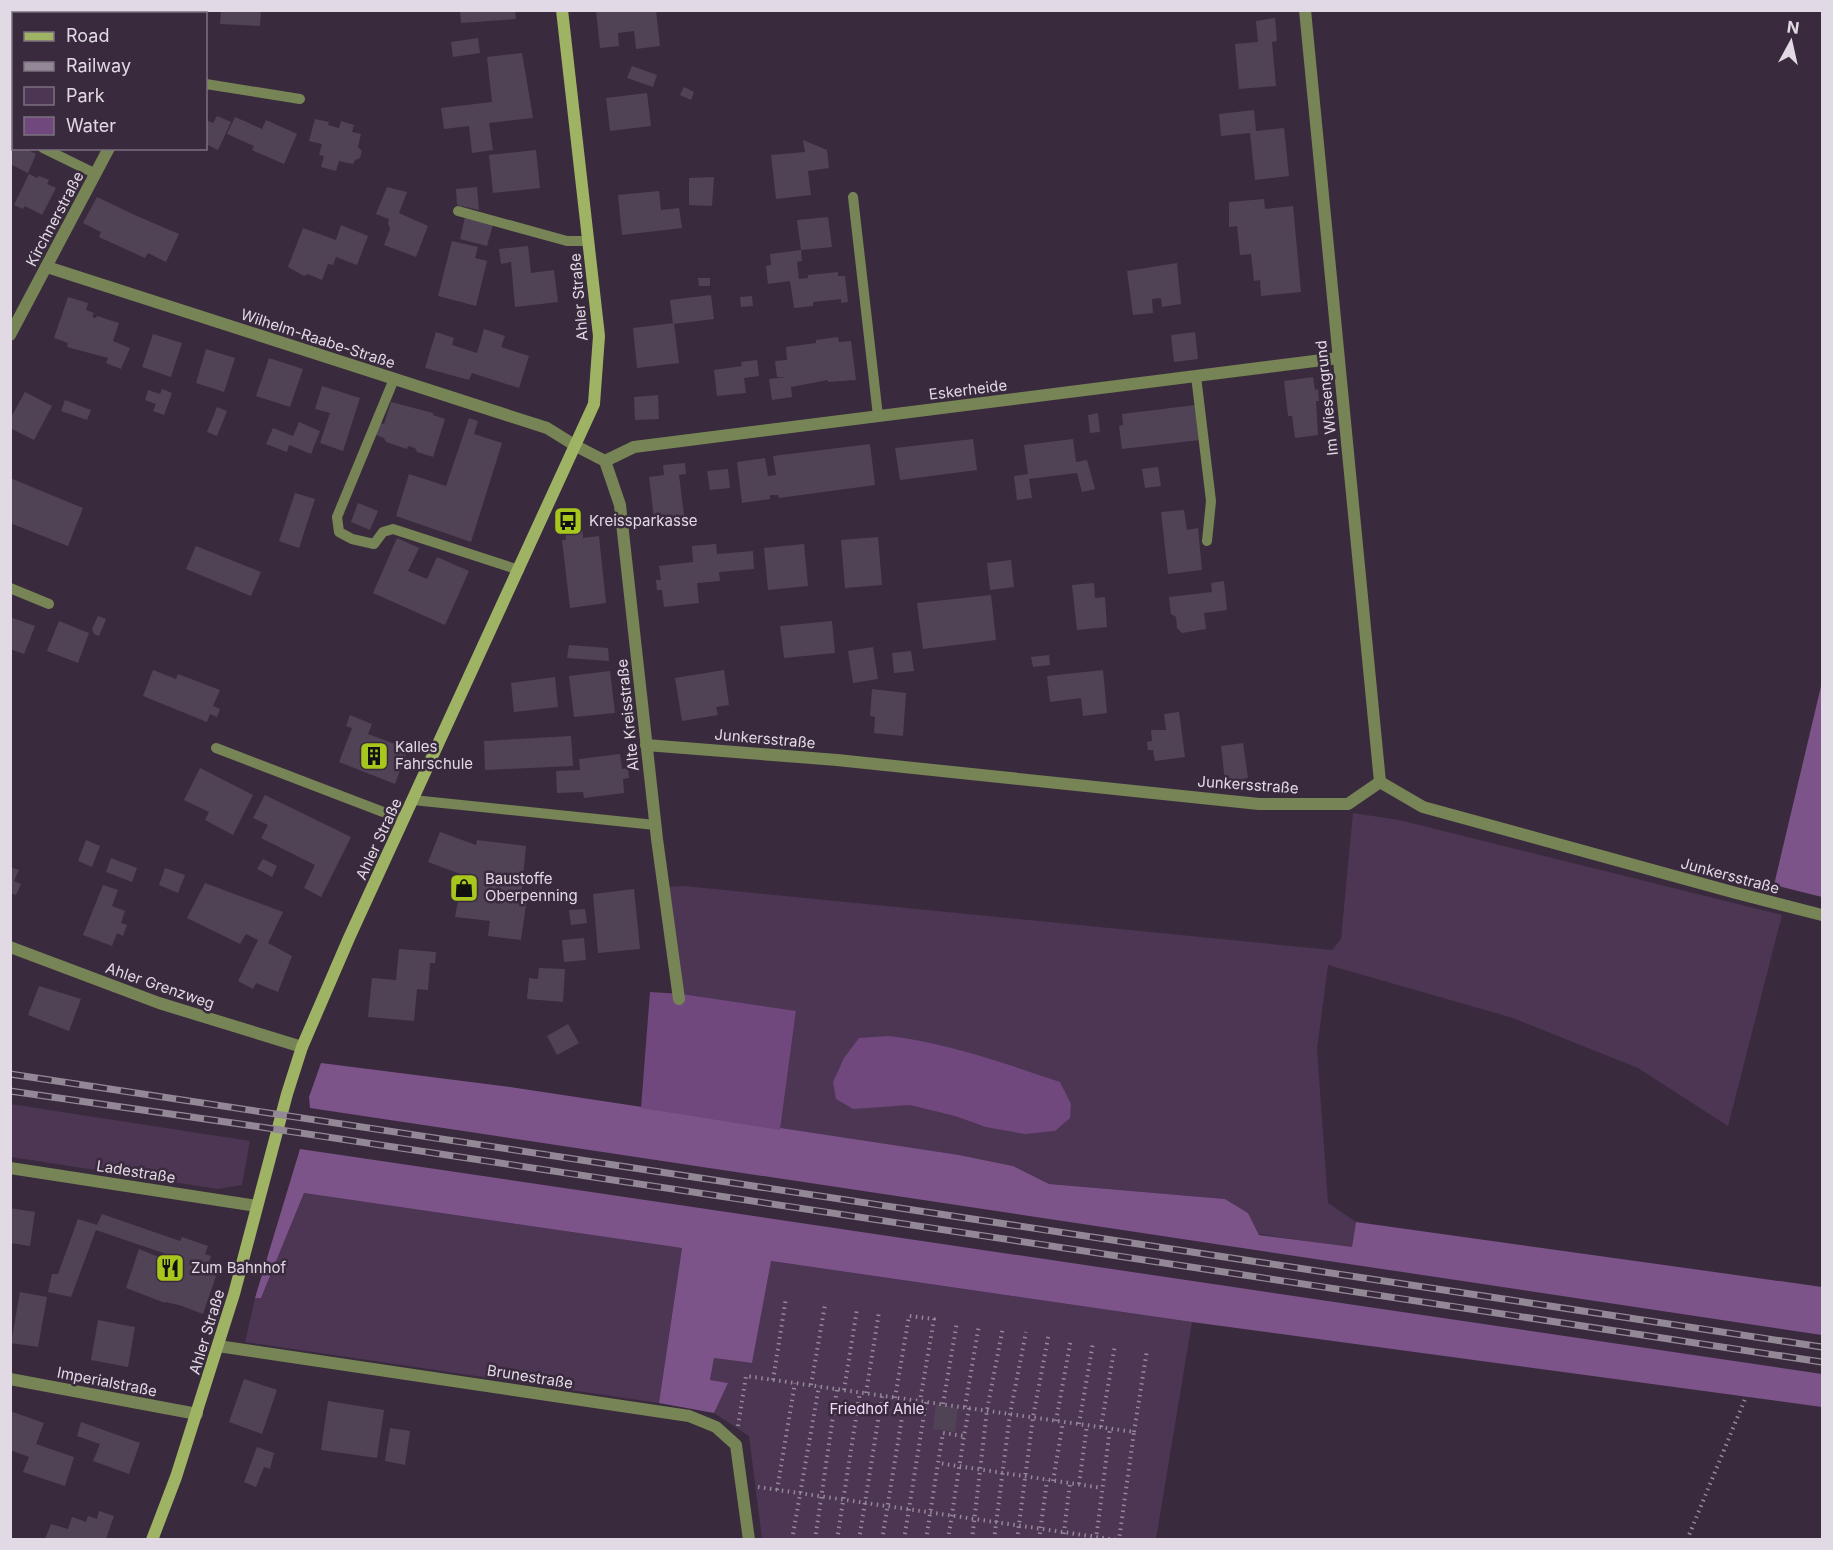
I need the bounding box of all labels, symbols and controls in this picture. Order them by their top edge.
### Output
legend [12,12,207,150]
north arrow [1761,12,1821,72]
text: N [1786,16,1801,38]
text: Road [66,25,109,46]
text: Railway [66,55,131,76]
text: Park [66,85,105,106]
text: Water [66,115,116,136]
street label: Kirchnerstraße [22,168,88,270]
street label: Ahler Straße [565,252,592,342]
street label: Wilhelm-Raabe-Straße [239,305,398,372]
street label: Im Wiesengrund [1311,339,1342,457]
street label: Eskerheide [928,375,1008,404]
bus stop icon: Kreissparkasse [552,505,584,537]
place label: Kreissparkasse [589,511,698,530]
street label: Alte Kreisstraße [612,658,643,772]
street label: Junkersstraße [714,725,816,752]
place label: Kalles Fahrschule [395,737,473,773]
building icon: Kalles Fahrschule [358,740,390,772]
street label: Junkersstraße [1197,771,1299,798]
street label: Ahler Straße [351,795,406,883]
street label: Junkersstraße [1679,853,1782,898]
place label: Baustoffe Oberpenning [485,869,578,905]
shop icon: Baustoffe Oberpenning [448,872,480,904]
street label: Ahler Grenzweg [103,958,217,1013]
street label: Ladestraße [95,1156,177,1187]
restaurant icon: Zum Bahnhof [154,1252,186,1284]
place label: Zum Bahnhof [191,1258,286,1277]
street label: Ahler Straße [185,1287,228,1377]
street label: Brunestraße [486,1360,574,1393]
street label: Imperialstraße [55,1362,159,1401]
park label: Friedhof Ahle [829,1399,925,1418]

